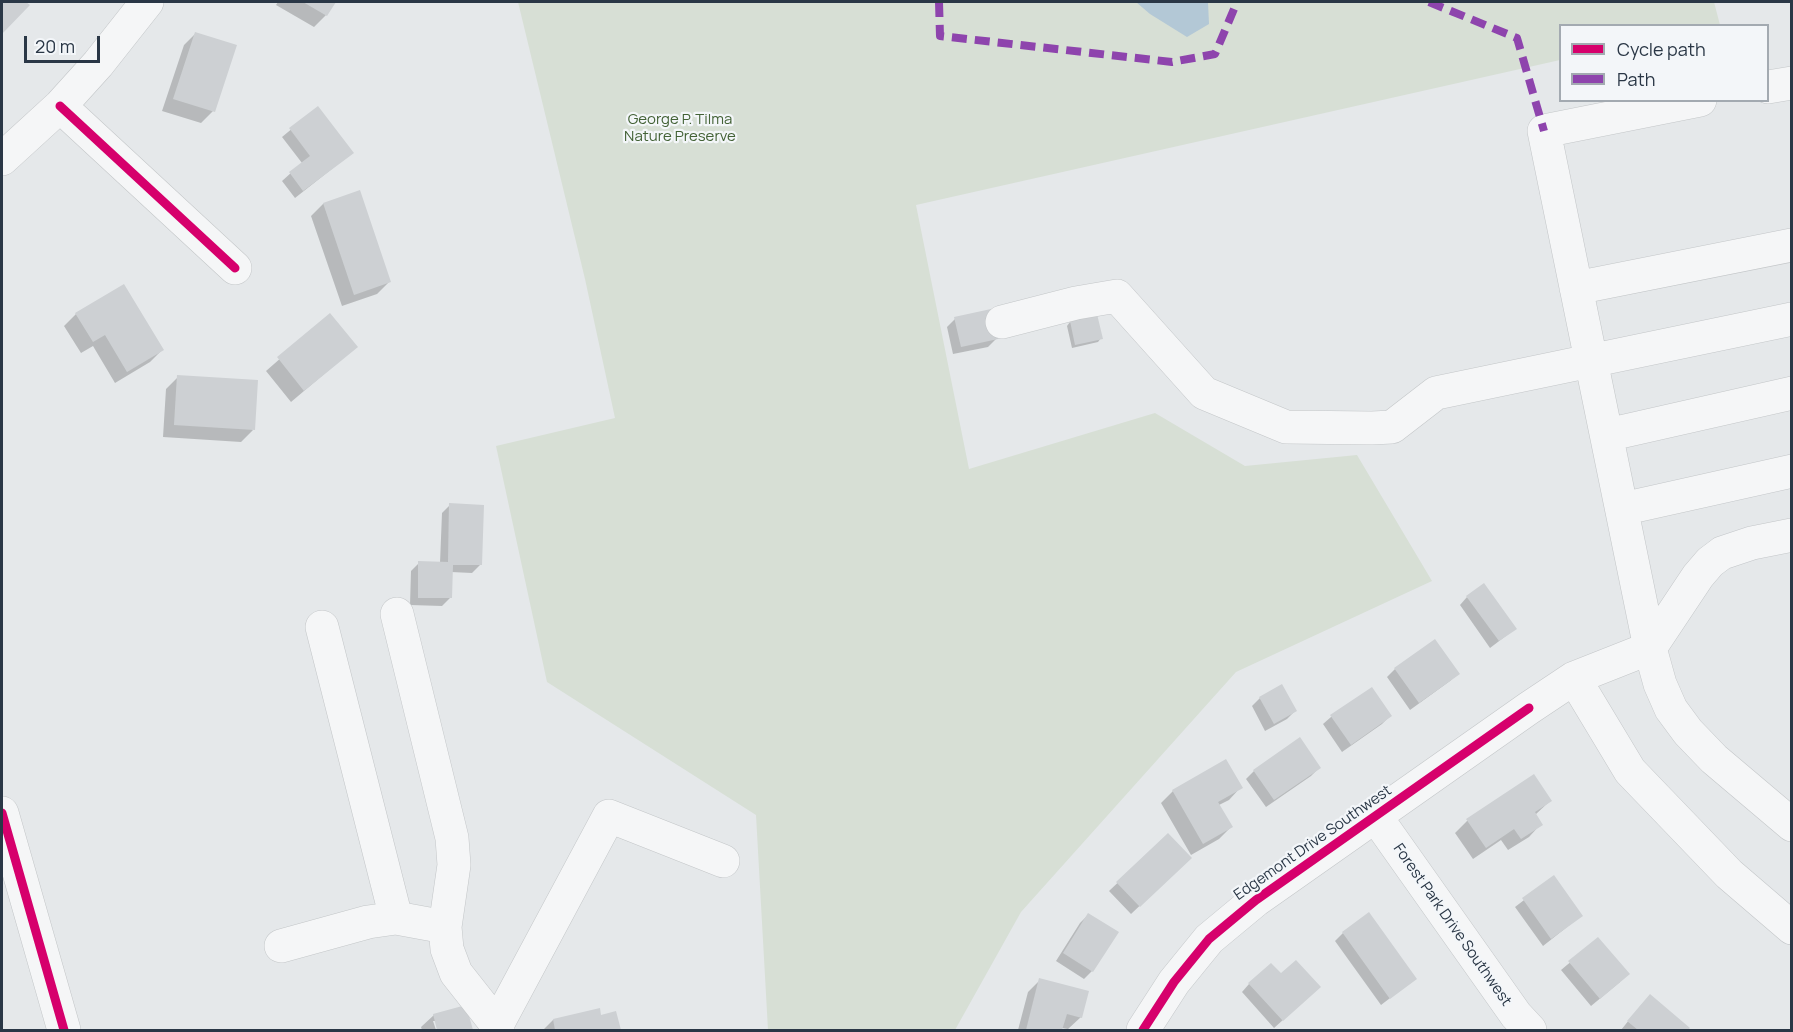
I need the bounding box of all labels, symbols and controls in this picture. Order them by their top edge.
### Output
scale bar [27,24,104,62]
legend [1559,24,1769,102]
text: 20 m [35,34,75,58]
text: Cycle path [1617,37,1706,61]
text: Path [1617,67,1655,91]
park label: George P. Tilma Nature Preserve [624,111,736,146]
street label: Edgemont Drive Southwest [1231,782,1395,904]
street label: Forest Park Drive Southwest [1389,840,1515,1010]

